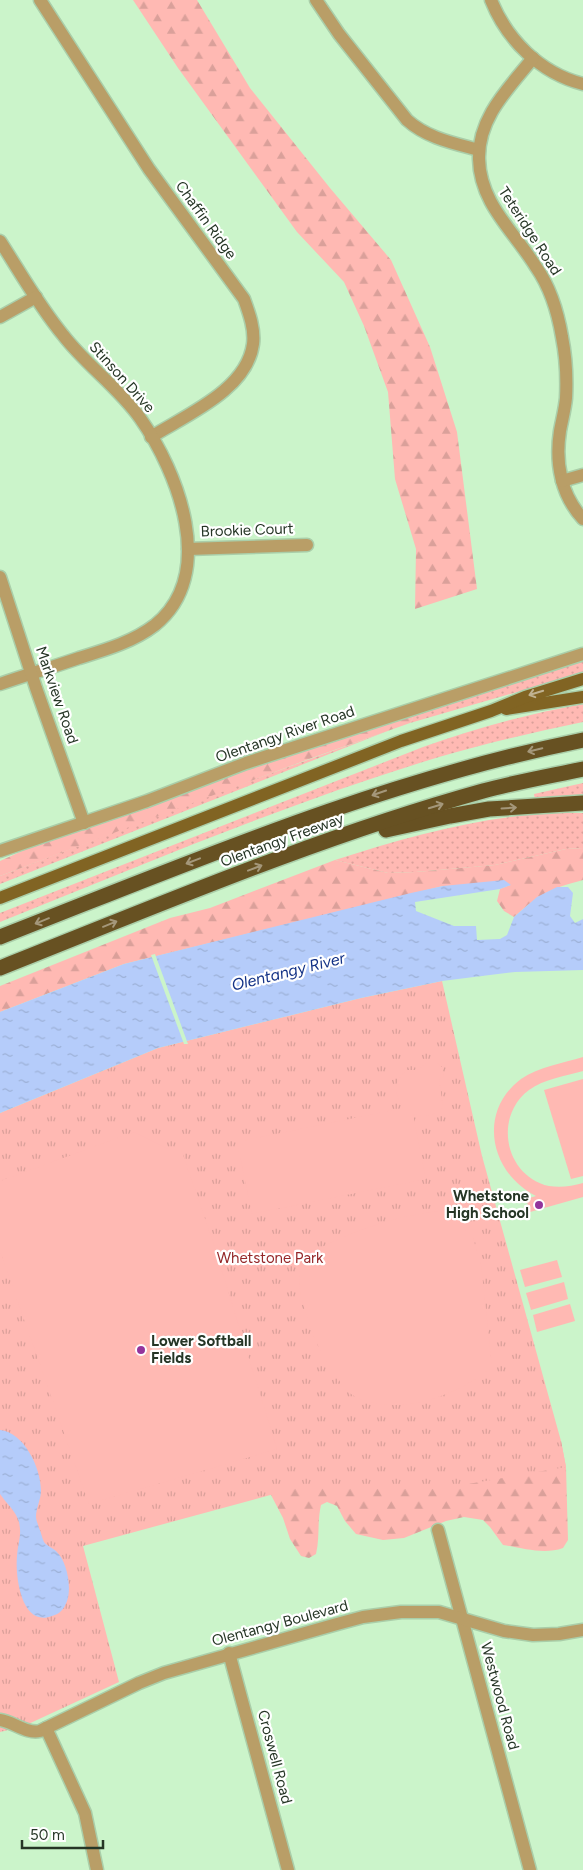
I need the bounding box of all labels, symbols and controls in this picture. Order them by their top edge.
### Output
street label: Chaffin Ridge [172,177,240,263]
street label: Teteridge Road [495,183,565,279]
street label: Stinson Drive [85,338,159,416]
street label: Brookie Court [200,519,294,541]
street label: Markview Road [32,644,82,746]
one-way arrow [529,689,545,698]
street label: Olentangy River Road [213,702,357,766]
one-way arrow [528,746,544,755]
one-way arrow [371,789,387,798]
one-way arrow [428,800,444,810]
one-way arrow [500,803,516,812]
street label: Olentangy Freeway [218,809,346,871]
one-way arrow [186,857,202,866]
one-way arrow [247,863,262,872]
one-way arrow [35,917,50,926]
one-way arrow [103,919,118,928]
water label: Olentangy River [230,948,347,995]
place label: Whetstone High School [446,1187,530,1222]
marker: Whetstone High School [533,1199,545,1211]
park label: Whetstone Park [217,1249,324,1267]
place label: Lower Softball Fields [151,1332,251,1367]
marker: Lower Softball Fields [135,1344,147,1356]
street label: Olentangy Boulevard [210,1596,350,1650]
street label: Westwood Road [477,1640,523,1752]
street label: Croswell Road [254,1708,296,1806]
scale bar [22,1818,104,1850]
text: 50 m [30,1826,65,1844]

